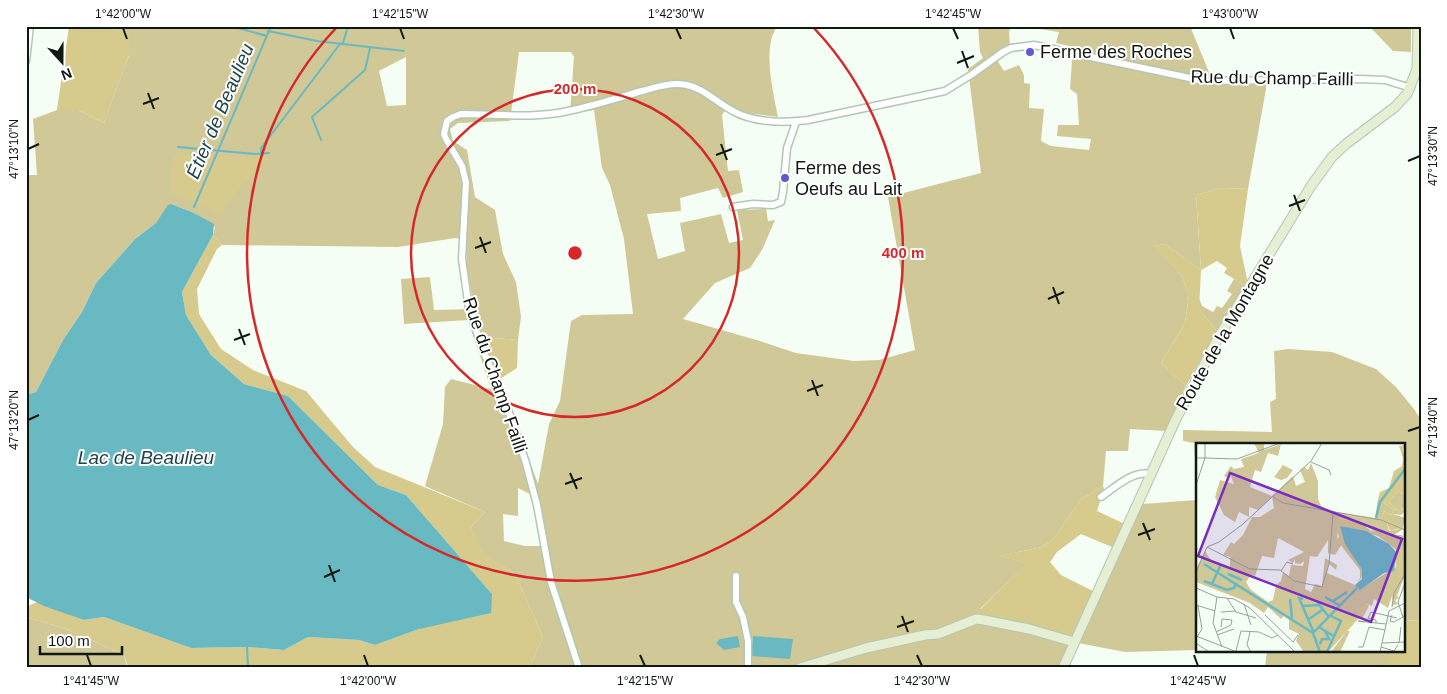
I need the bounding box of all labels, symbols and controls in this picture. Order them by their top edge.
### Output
text: 1°42'00"W [95,7,152,21]
text: 1°42'15"W [372,7,429,21]
text: 1°42'30"W [648,7,705,21]
text: 1°42'45"W [925,7,982,21]
text: 1°43'00"W [1202,7,1259,21]
north arrow [38,38,88,88]
water label: Étier de Beaulieu [182,40,258,182]
place label: Ferme des Roches [1040,42,1192,62]
marker: Ferme des Roches [1024,46,1036,58]
text: N [59,65,74,83]
street label: Rue du Champ Failli [1190,67,1354,89]
text: 200 m [554,80,596,97]
text: 47°13'10"N [7,119,21,179]
text: 47°13'30"N [1426,126,1440,186]
place label: Ferme des Oeufs au Lait [795,158,902,199]
marker: Ferme des Oeufs au Lait [779,172,791,184]
centre of rings [566,244,584,262]
text: 400 m [882,244,924,261]
street label: Route de la Montagne [1172,250,1278,414]
street label: Rue du Champ Failli [459,295,531,455]
text: 47°13'20"N [7,390,21,450]
text: 47°13'40"N [1426,397,1440,457]
inset map [1196,443,1404,652]
water label: Lac de Beaulieu [78,447,215,468]
scale bar [40,624,122,656]
text: 100 m [48,632,90,649]
text: 1°41'45"W [63,674,120,688]
text: 1°42'00"W [340,674,397,688]
text: 1°42'15"W [617,674,674,688]
text: 1°42'30"W [894,674,951,688]
text: 1°42'45"W [1170,674,1227,688]

